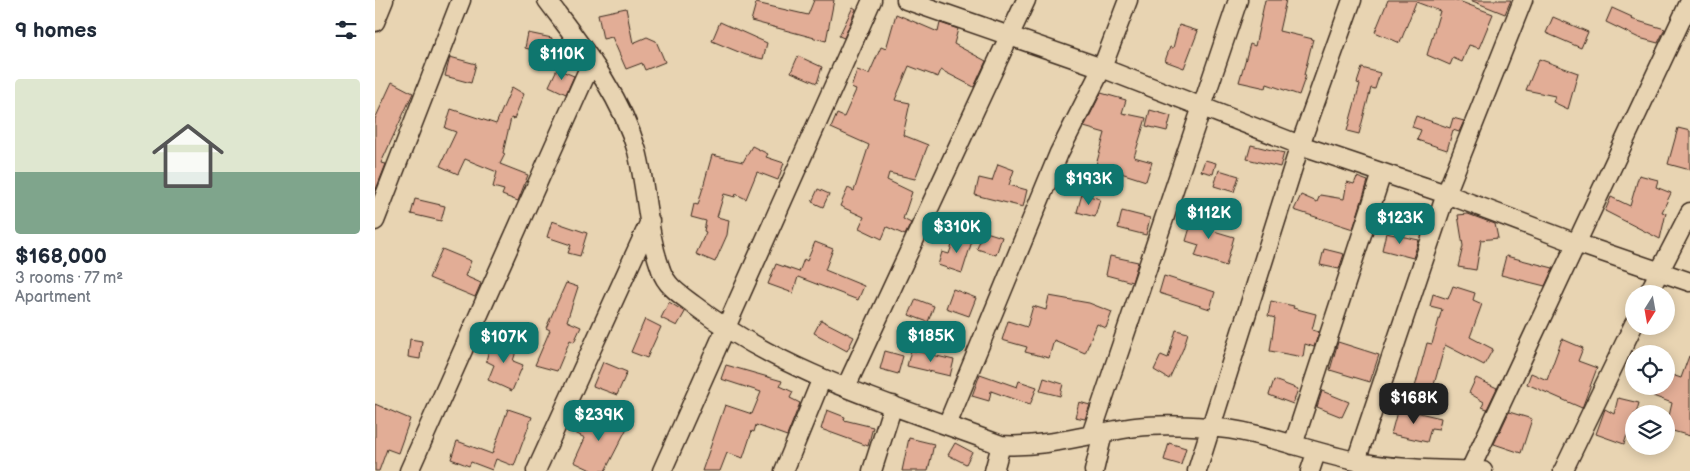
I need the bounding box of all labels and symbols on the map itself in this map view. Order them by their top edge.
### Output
pin: $110K [527,38,597,81]
pin: $193K [1054,164,1124,206]
pin: $112K [1174,198,1244,240]
pin: $123K [1365,202,1435,245]
pin: $310K [922,212,992,254]
north arrow [1625,285,1675,335]
pin: $185K [896,320,966,363]
pin: $107K [469,322,539,364]
pin: $168K [1379,382,1449,425]
pin: $239K [564,400,634,442]

